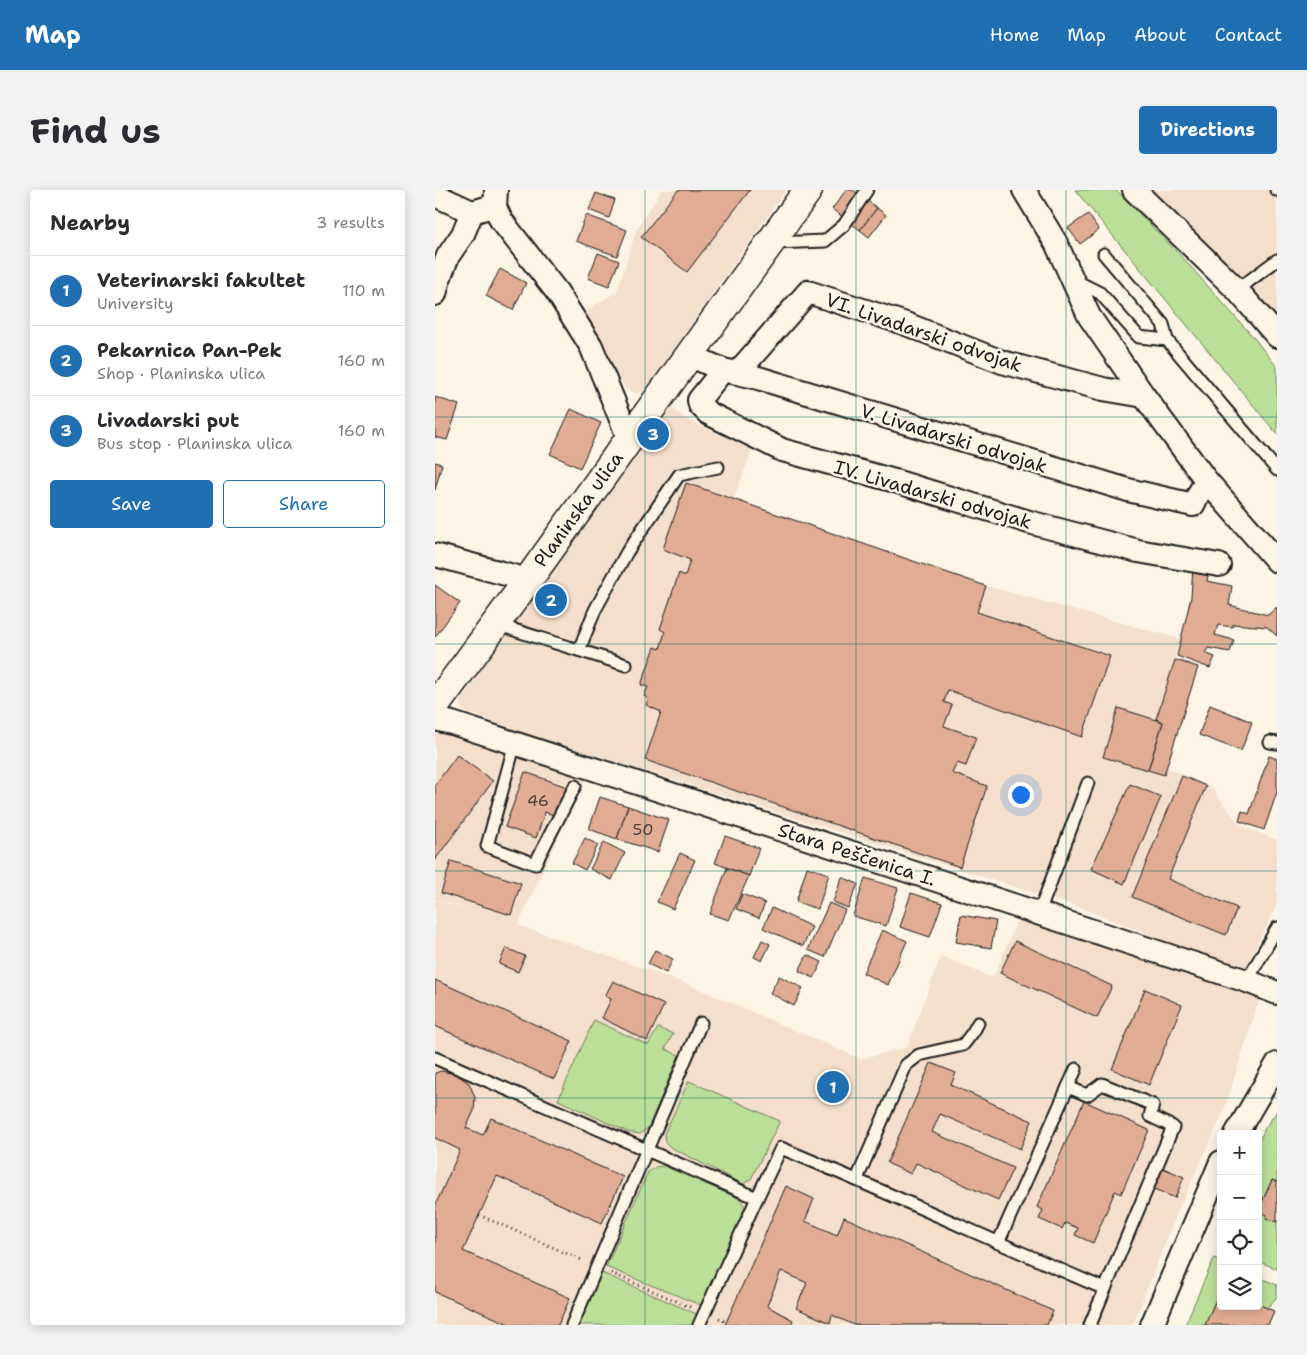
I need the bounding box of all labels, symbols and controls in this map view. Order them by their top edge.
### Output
text: Map [25,19,81,51]
text: Home [990,23,1039,47]
text: Map [1067,23,1106,47]
text: About [1134,23,1187,47]
text: Contact [1215,23,1282,47]
button: Directions [1139,106,1277,154]
text: Find us [30,107,161,154]
text: Nearby [50,209,130,237]
text: 3 results [316,212,385,233]
text: Veterinarski fakultet [97,268,305,293]
text: 1 [62,280,70,301]
text: 110 m [342,280,385,301]
street label: VI. Livadarski odvojak [822,287,1026,378]
text: University [97,293,173,314]
text: Pekarnica Pan-Pek [97,338,282,363]
text: 2 [60,350,72,371]
text: 160 m [338,350,385,371]
text: Shop · Planinska ulica [97,363,265,384]
street label: V. Livadarski odvojak [857,398,1050,479]
text: Livadarski put [97,408,239,433]
pin: 3 [637,415,669,453]
text: 3 [60,420,72,441]
text: 160 m [338,420,385,441]
text: Bus stop · Planinska ulica [97,433,293,454]
street label: Planinska ulica [528,446,629,572]
street label: IV. Livadarski odvojak [831,454,1035,535]
button: Save [50,480,213,528]
button: Share [223,480,385,528]
pin: 2 [535,581,567,619]
your location [1008,782,1034,808]
house number: 46 [527,790,549,811]
street label: Stara Peščenica I. [775,817,939,892]
house number: 50 [633,819,653,840]
pin: 1 [817,1068,849,1106]
map controls [1217,1130,1262,1310]
button: + [1217,1130,1262,1175]
button: − [1217,1175,1262,1220]
button: locate [1217,1220,1262,1265]
button: layers [1217,1265,1262,1310]

